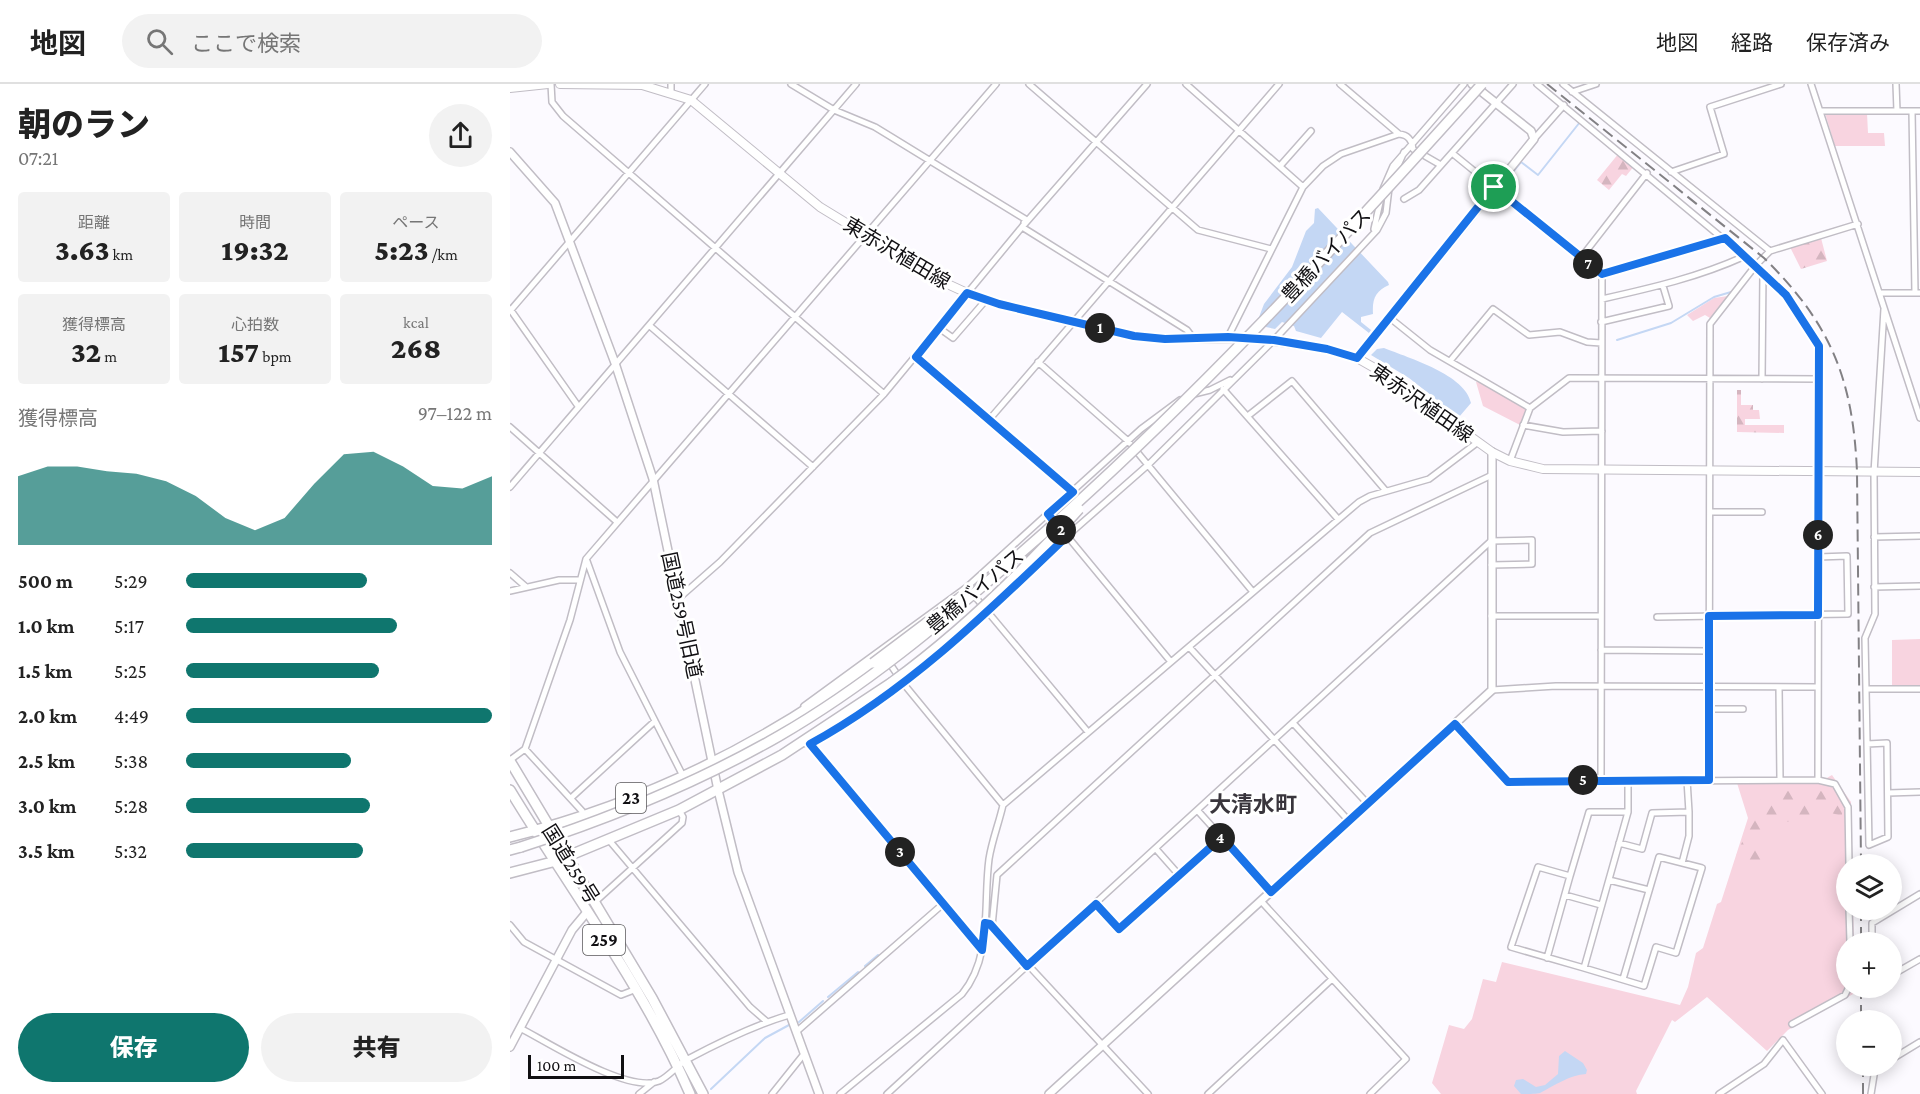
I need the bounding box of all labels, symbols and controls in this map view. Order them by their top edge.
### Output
search box [122,14,542,68]
icon: search [143,25,176,58]
text: 地図 [30,28,86,59]
text: ここで検索 [191,31,301,56]
text: 地図 [1656,31,1698,55]
text: 経路 [1731,31,1773,55]
text: 保存済み [1806,31,1890,55]
button: share [429,104,492,167]
text: 朝のラン [18,106,150,143]
text: 07:21 [18,147,59,169]
pin [1468,161,1519,212]
icon: arrive [1477,170,1510,203]
street label: 豊橋バイパス [1277,204,1375,306]
street label: 東赤沢植田線 [840,213,954,293]
text: 距離 [78,214,110,231]
text: 時間 [239,214,271,231]
text: ペース [392,214,440,231]
text: 3.63 [55,233,110,266]
text: 19:32 [221,233,289,266]
text: 5:23 [374,233,429,266]
text: km [110,246,133,263]
text: /km [429,246,458,263]
pin: 7 [1573,249,1603,279]
text: 7 [1584,255,1592,272]
pin: 1 [1085,313,1115,343]
text: kcal [403,314,429,331]
text: 獲得標高 [62,316,126,333]
text: 心拍数 [231,316,279,333]
text: 1 [1097,319,1103,336]
text: 268 [391,331,441,364]
text: 32 [71,335,101,368]
text: 157 [218,335,259,368]
text: m [101,348,117,365]
text: bpm [259,348,292,365]
street label: 東赤沢植田線 [1367,360,1477,446]
text: 97–122 m [418,402,492,424]
text: 獲得標高 [18,407,98,429]
pin: 2 [1046,515,1076,545]
pin: 6 [1803,520,1833,550]
text: 2 [1057,521,1065,538]
text: 6 [1814,526,1822,543]
street label: 豊橋バイパス [922,544,1028,638]
street label: 国道259号旧道 [658,550,706,680]
text: 500 m [18,570,73,592]
text: 5:29 [114,570,148,592]
text: 1.0 km [18,615,74,637]
text: 5:17 [114,615,144,637]
text: 1.5 km [18,660,73,682]
text: 5:25 [114,660,147,682]
text: 2.0 km [18,705,77,727]
text: 4:49 [114,705,149,727]
text: 2.5 km [18,750,75,772]
text: 5:38 [114,750,148,772]
pin: 5 [1568,765,1598,795]
text: 5 [1579,771,1587,788]
road number: 23 [616,783,646,813]
district label: 大清水町 [1209,792,1297,817]
text: 3.0 km [18,795,77,817]
text: 5:28 [114,795,148,817]
street label: 国道259号 [538,821,604,907]
pin: 4 [1205,823,1235,853]
text: 4 [1216,829,1224,846]
pin: 3 [885,837,915,867]
text: 3.5 km [18,840,75,862]
text: 5:32 [114,840,147,862]
text: 3 [896,843,904,860]
map controls [1836,854,1902,1076]
button: layers [1836,854,1902,920]
road number: 259 [583,925,625,955]
button: + [1836,932,1902,998]
button: − [1836,1010,1902,1076]
button: 保存 [18,1013,249,1082]
button: 共有 [261,1013,492,1082]
scale bar [528,1052,624,1080]
text: 100 m [537,1057,576,1074]

